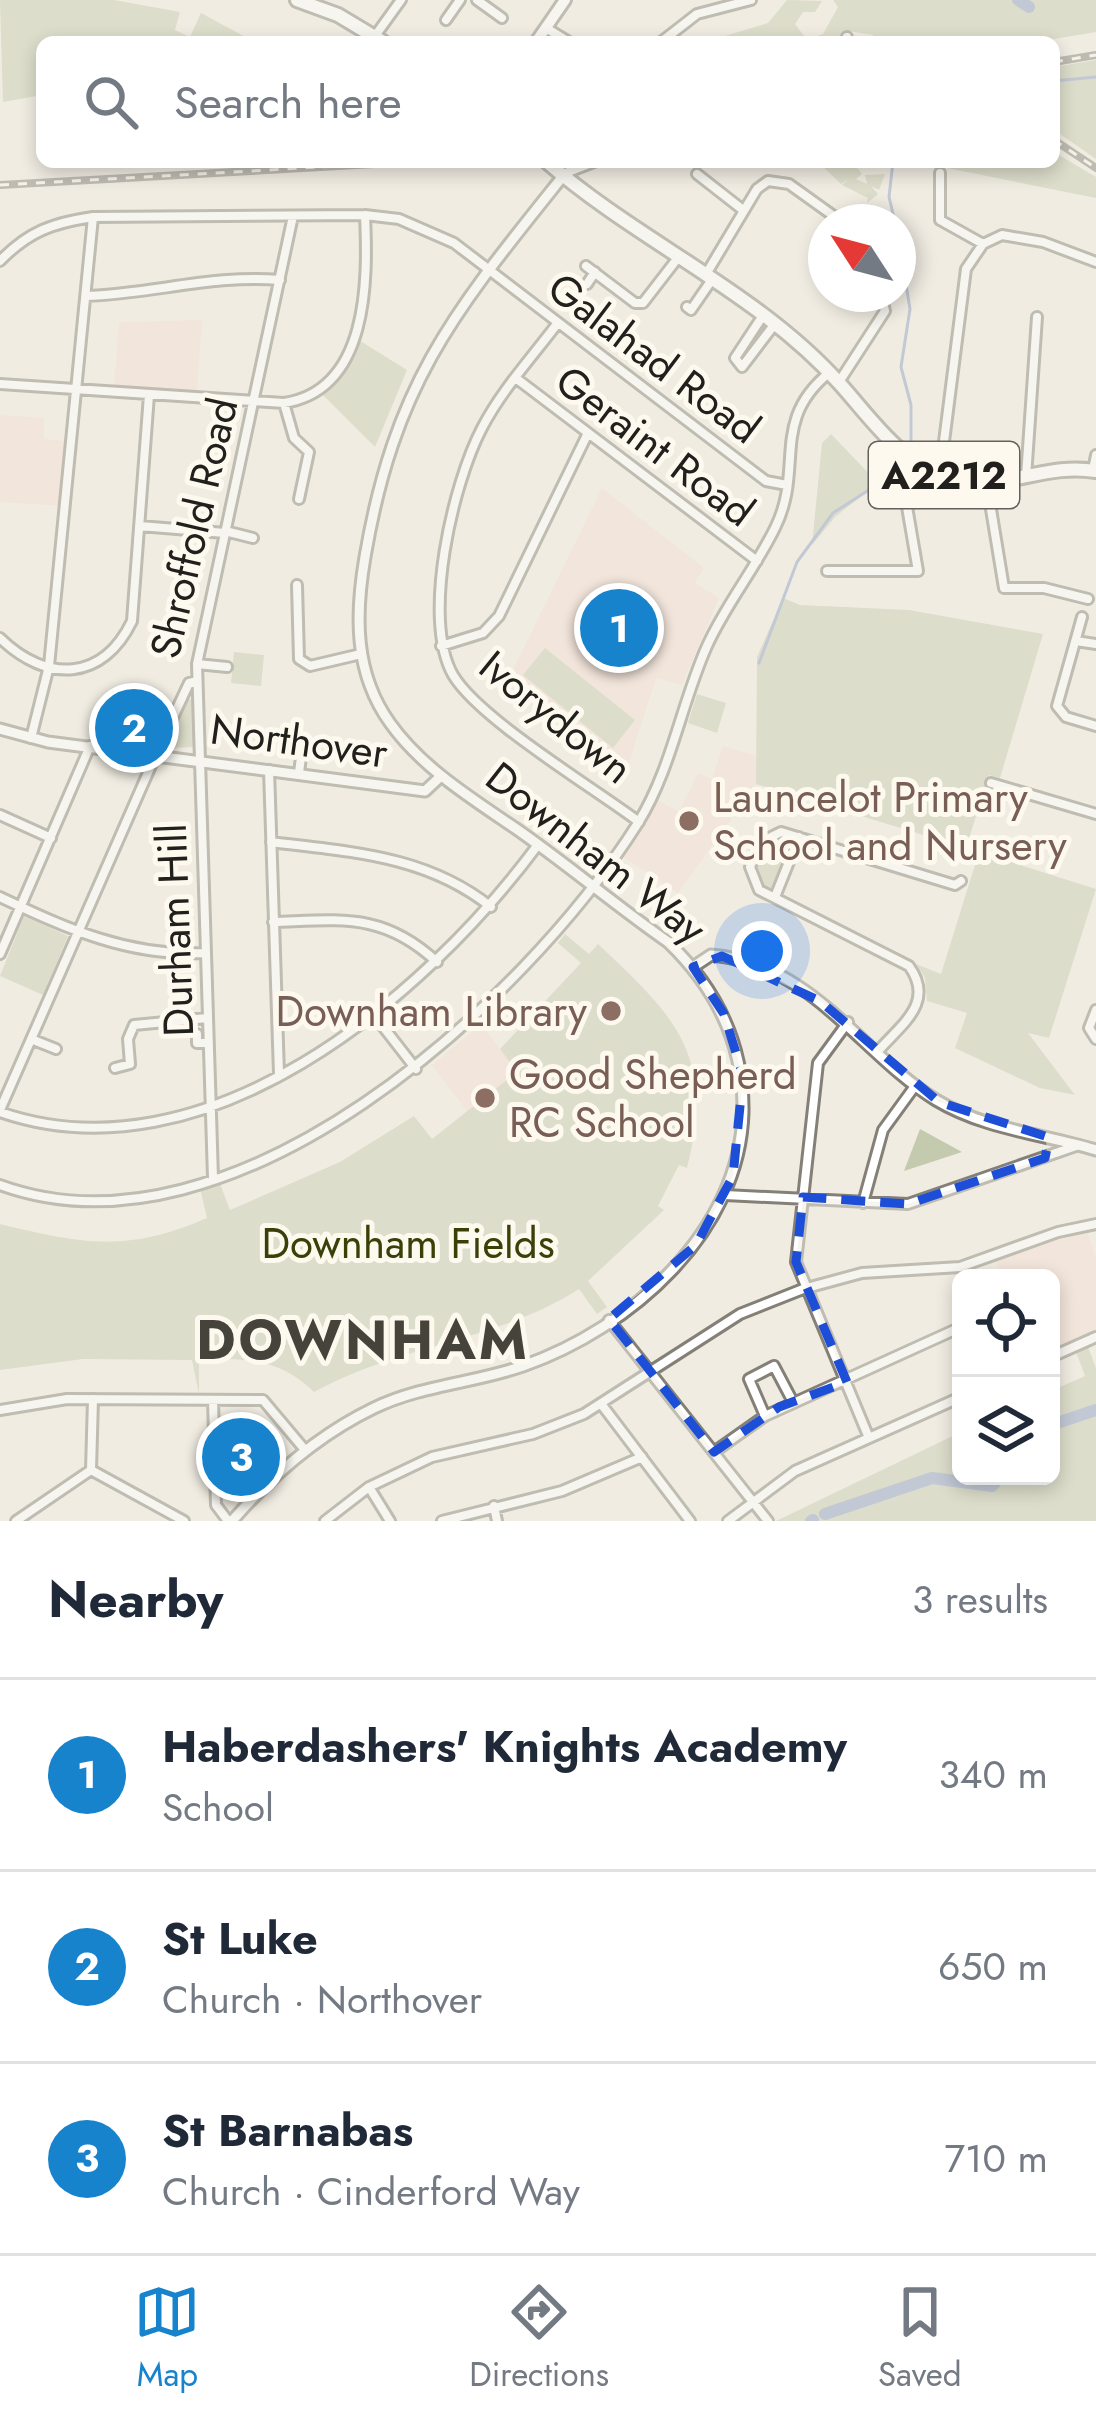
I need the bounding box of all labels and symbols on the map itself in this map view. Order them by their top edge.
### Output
north arrow [808,204,916,312]
street label: Galahad Road [535,258,773,458]
street label: Geraint Road [543,351,767,541]
street label: Shroffold Road [134,392,254,664]
road number: A2212 [869,442,1019,508]
pin: 1 [580,583,658,673]
street label: Ivorydown [466,636,646,798]
pin: 2 [95,683,173,773]
street label: Northover [207,698,392,784]
street label: Downham Way [473,747,720,959]
place label: Launcelot Primary School and Nursery [713,767,1067,876]
marker: Launcelot Primary School and Nursery [676,808,702,834]
street label: Durham Hill [141,823,209,1037]
your location [732,921,792,981]
place label: Downham Library [275,981,588,1042]
marker: Downham Library [598,998,624,1024]
place label: Good Shepherd RC School [509,1044,797,1153]
marker: Good Shepherd RC School [472,1085,498,1111]
park label: Downham Fields [261,1213,555,1274]
district label: DOWNHAM [196,1301,530,1379]
pin: 3 [202,1412,280,1502]

